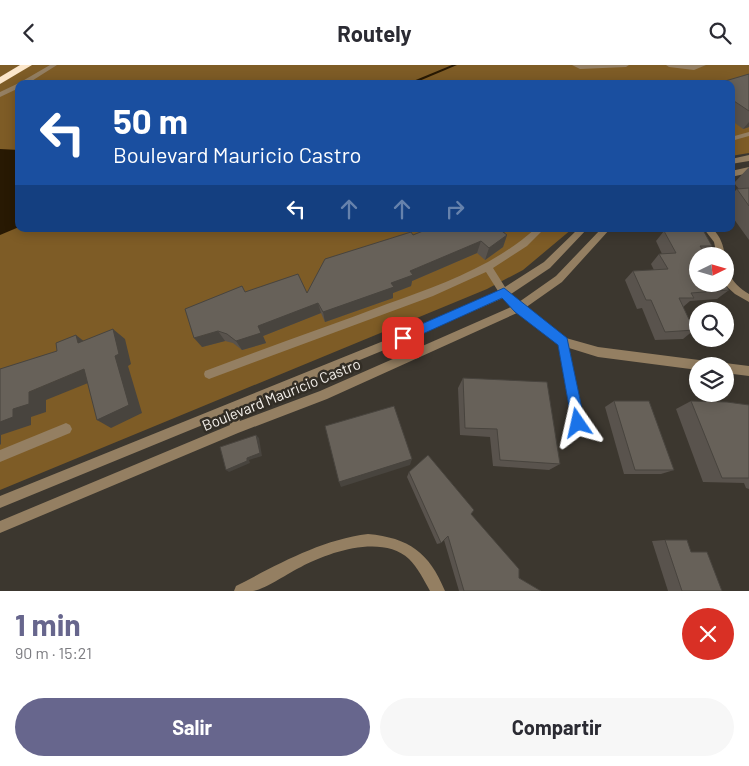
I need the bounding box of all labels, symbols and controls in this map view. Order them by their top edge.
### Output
icon: back [15,19,43,47]
icon: search [706,19,734,47]
text: Routely [337,20,412,46]
text: 50 m [113,99,188,141]
icon: left [30,100,95,165]
text: Boulevard Mauricio Castro [113,141,362,167]
icon: left [282,195,310,223]
icon: ahead [335,195,363,223]
icon: ahead [388,195,416,223]
icon: right [441,195,469,223]
north arrow [689,247,734,293]
map controls [689,247,734,402]
button: search [689,302,734,347]
pin [382,317,424,359]
icon: arrive [389,324,417,352]
street label: Boulevard Mauricio Castro [199,354,363,434]
button: layers [689,357,734,402]
position arrow [551,396,603,448]
text: 1 min [15,606,81,642]
button: close [682,608,734,660]
text: 90 m · 15:21 [15,643,92,662]
button: Salir [15,698,370,756]
button: Compartir [380,698,734,756]

